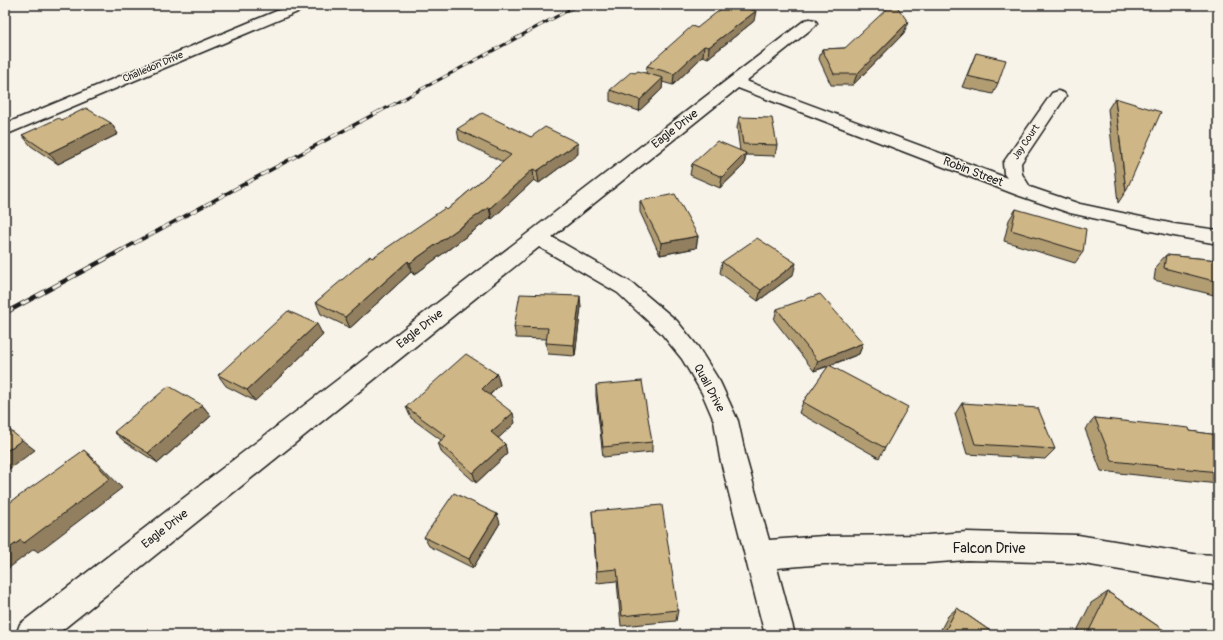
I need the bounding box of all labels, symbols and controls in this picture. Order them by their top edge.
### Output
street label: Challedon Drive [121,49,185,85]
street label: Eagle Drive [649,106,701,152]
street label: Jay Court [1010,121,1043,162]
street label: Robin Street [941,154,1005,190]
street label: Eagle Drive [394,306,446,352]
street label: Quail Drive [690,361,728,415]
street label: Eagle Drive [139,506,191,552]
street label: Falcon Drive [953,540,1025,557]

